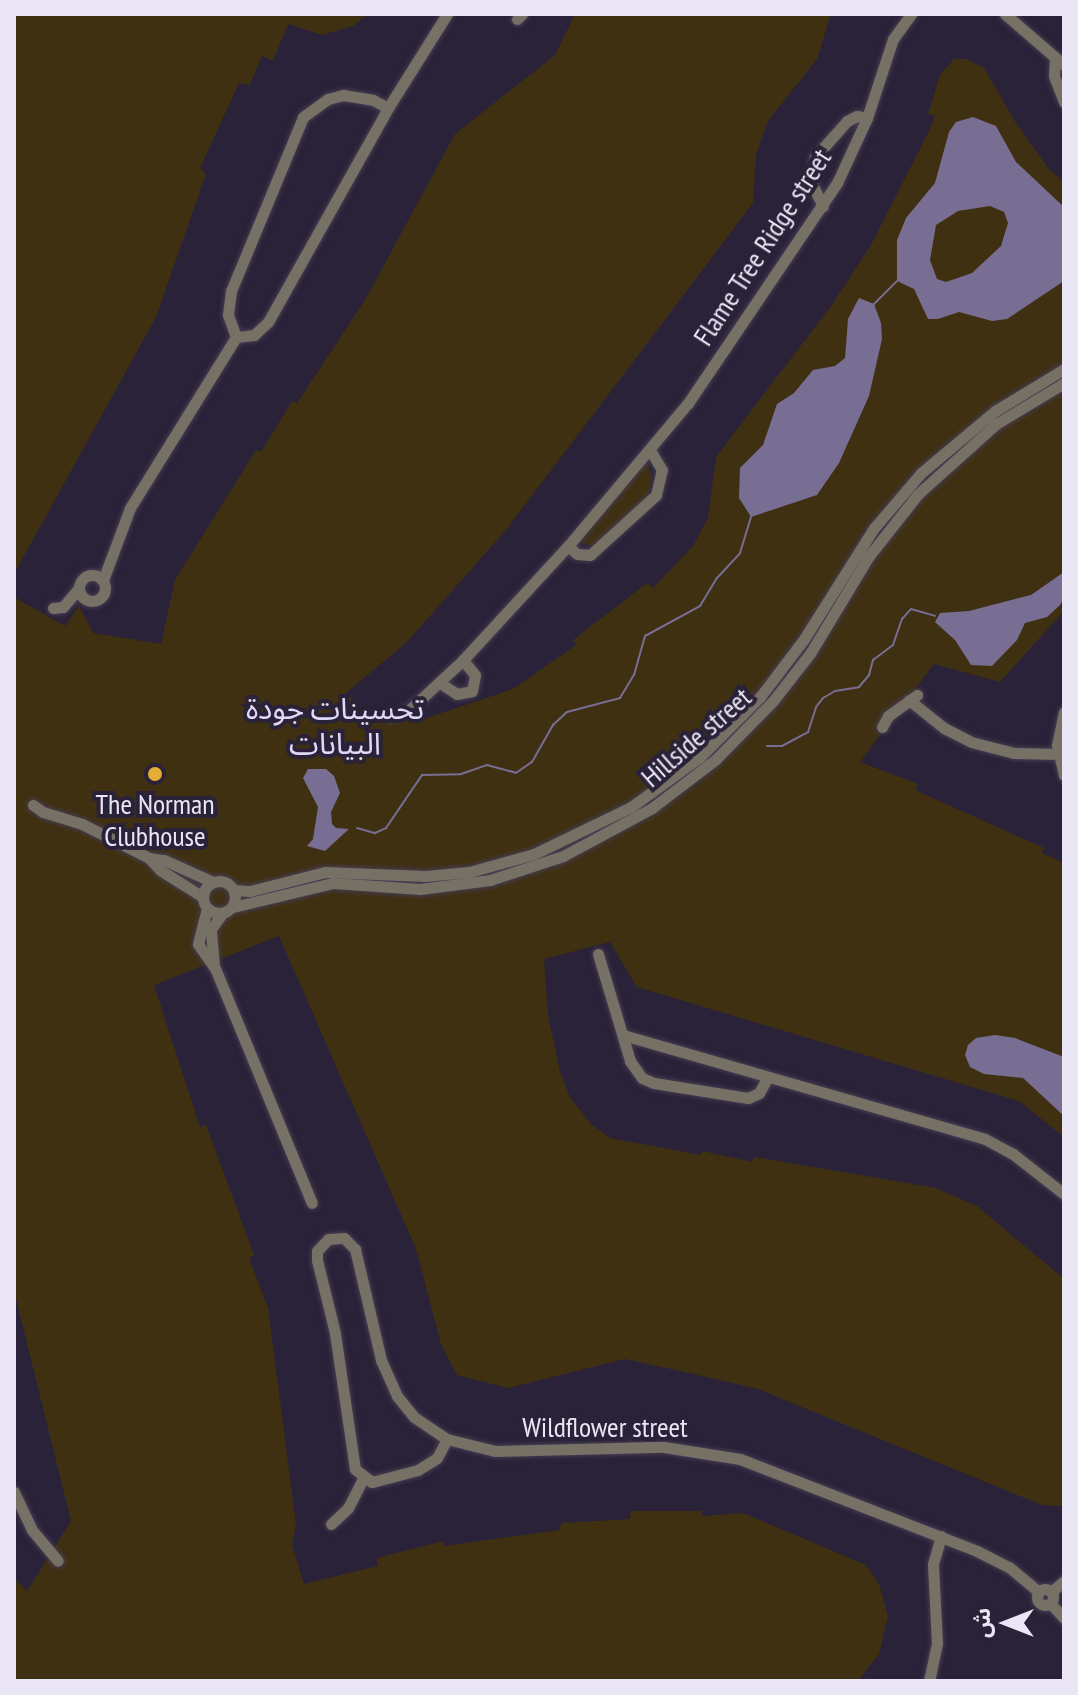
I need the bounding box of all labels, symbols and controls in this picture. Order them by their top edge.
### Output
street label: Flame Tree Ridge street [686,142,838,352]
street label: Hillside street [634,680,758,794]
district label: تحسينات جودة البيانات [246,690,424,760]
marker: The Norman Clubhouse [146,765,164,783]
place label: The Norman Clubhouse [96,787,214,853]
street label: Wildflower street [522,1410,688,1444]
north arrow [966,1583,1046,1663]
text: ش [968,1608,996,1638]

